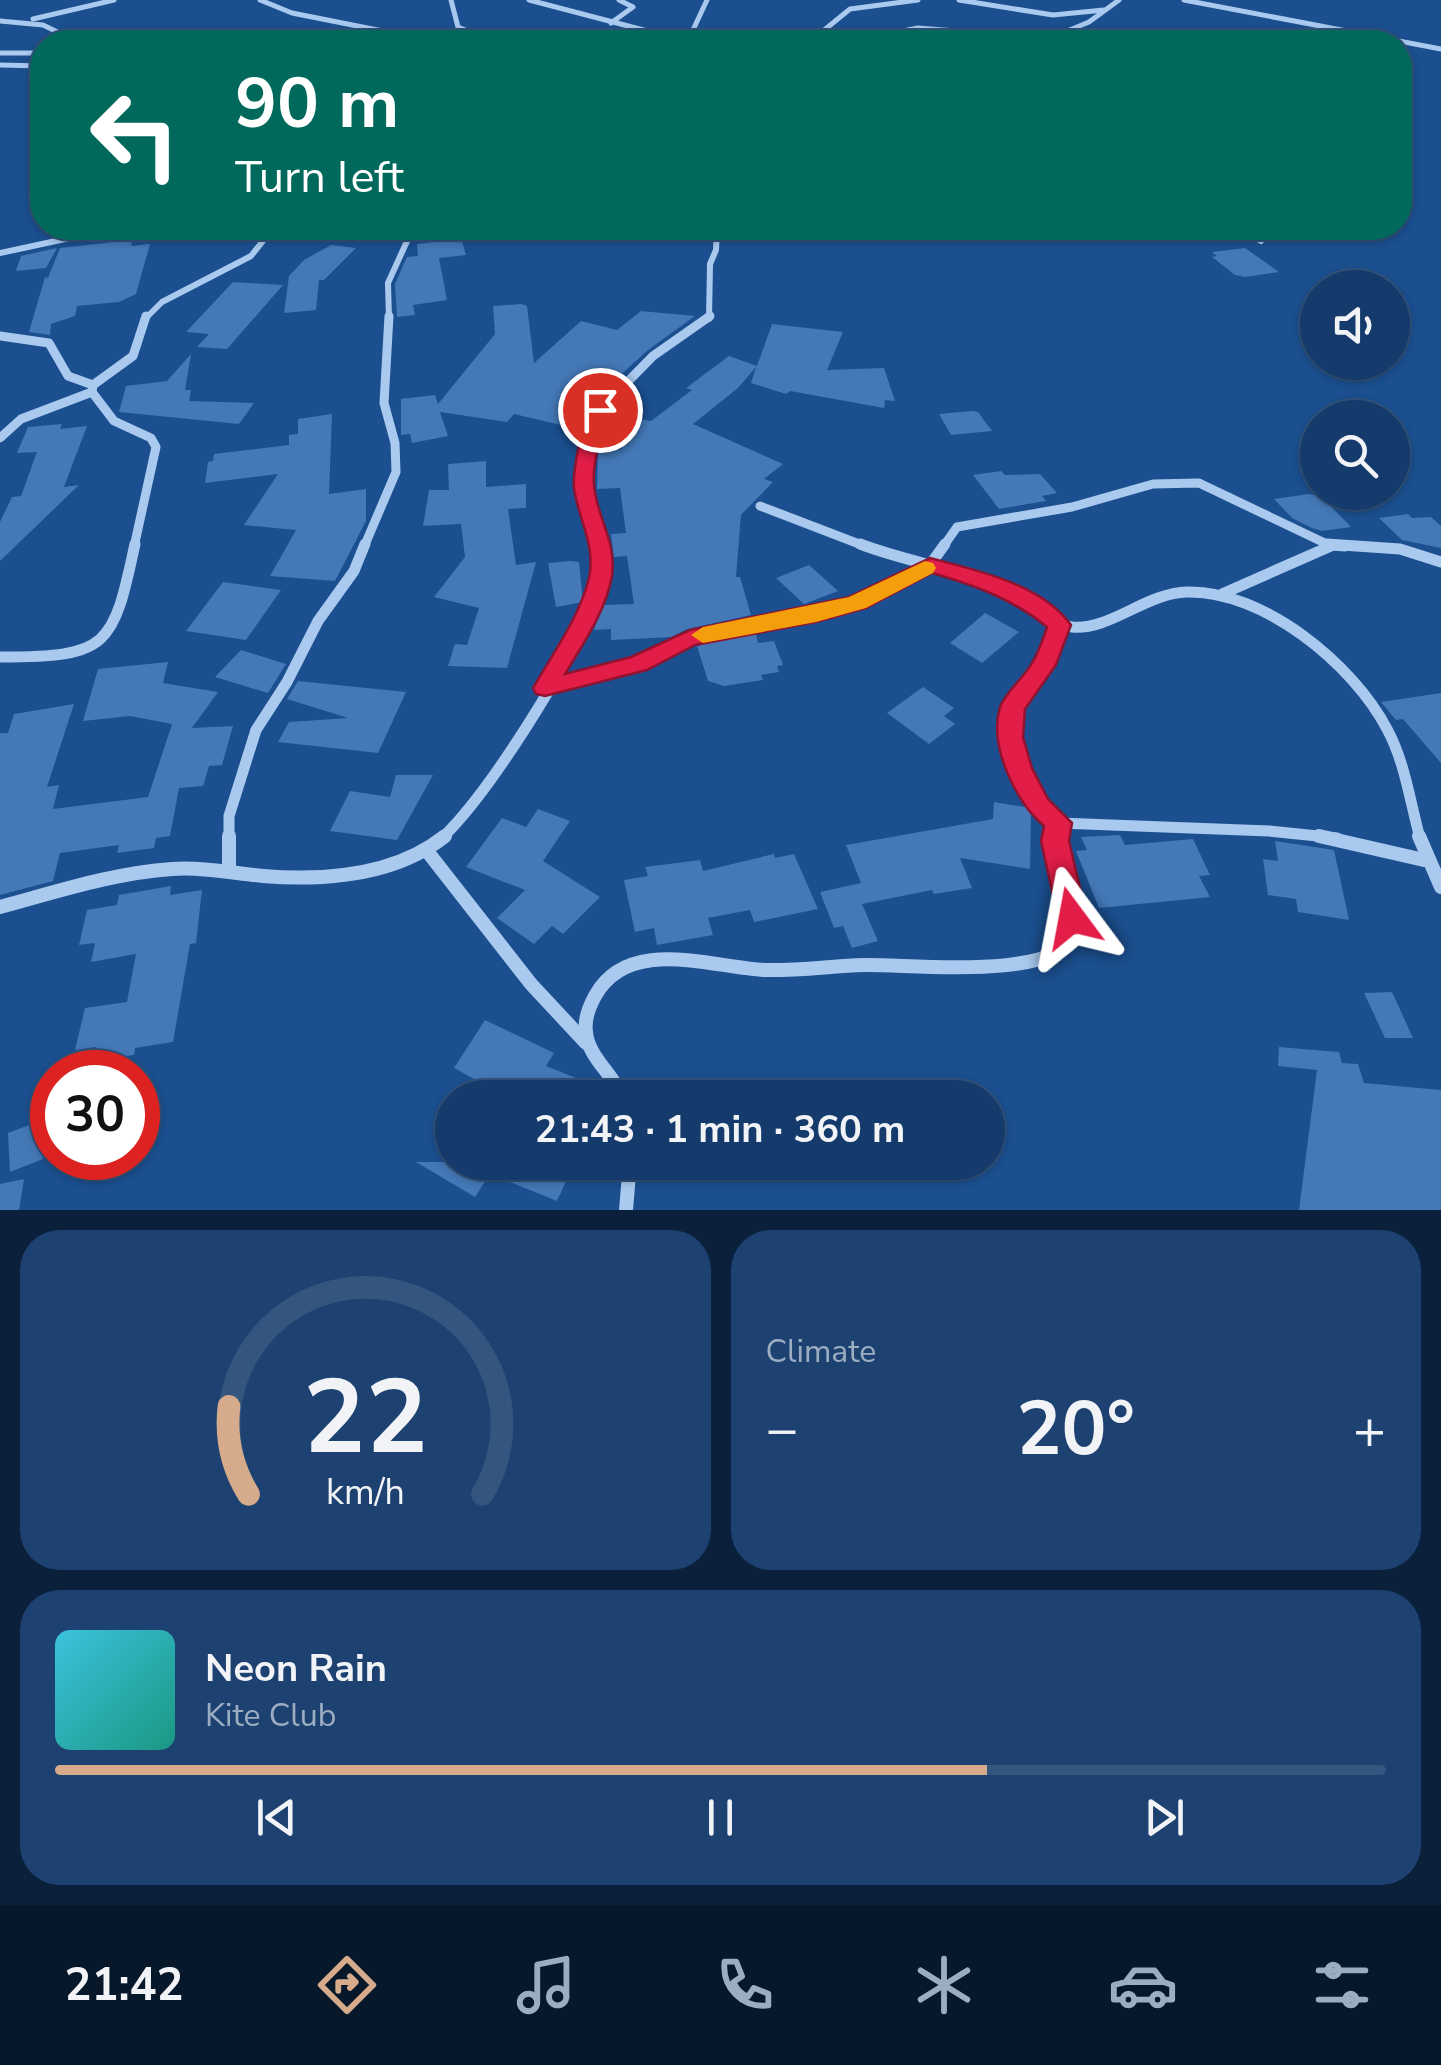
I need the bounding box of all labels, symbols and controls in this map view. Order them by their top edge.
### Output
text: 90 m [235,56,399,152]
icon: left [70,70,200,200]
text: Turn left [235,147,404,208]
map controls [1300,270,1410,510]
button: sound [1300,270,1410,380]
pin [558,368,643,453]
icon: arrive [573,383,628,438]
button: search [1300,400,1410,510]
position arrow [1020,866,1124,970]
speed limit sign: 30 [30,1050,160,1180]
text: 21:43 · 1 min · 360 m [535,1104,905,1155]
text: Climate [766,1330,876,1373]
text: 22 [303,1347,428,1489]
text: 20° [1017,1378,1135,1480]
text: − [766,1392,799,1467]
text: + [1353,1392,1386,1467]
text: km/h [326,1468,405,1517]
text: Neon Rain [205,1643,387,1694]
text: Kite Club [205,1694,336,1737]
icon: previous [249,1790,304,1845]
icon: pause [693,1790,748,1845]
icon: next [1137,1790,1192,1845]
icon: directions [312,1950,382,2020]
icon: music [511,1950,581,2020]
icon: phone [710,1950,780,2020]
icon: climate [909,1950,979,2020]
icon: car [1108,1950,1178,2020]
icon: filters [1307,1950,1377,2020]
text: 21:42 [64,1955,184,2016]

